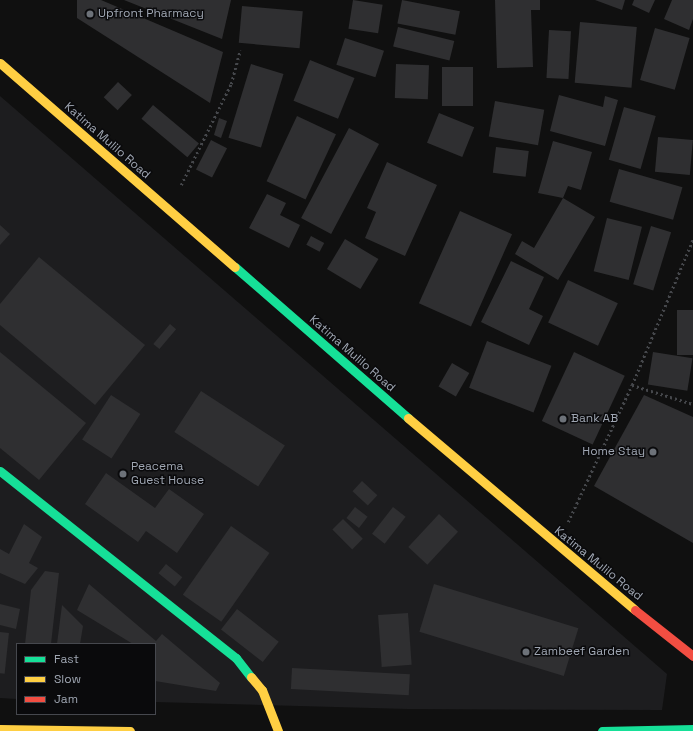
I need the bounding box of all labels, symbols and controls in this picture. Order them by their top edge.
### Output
place label: Upfront Pharmacy [98,7,204,21]
marker: Upfront Pharmacy [85,9,95,19]
street label: Katima Mulilo Road [61,100,153,182]
street label: Katima Mulilo Road [306,313,398,395]
place label: Bank AB [571,412,618,426]
marker: Bank AB [558,414,568,424]
place label: Home Stay [582,445,645,459]
marker: Home Stay [648,447,658,457]
place label: Peacema Guest House [131,460,204,488]
marker: Peacema Guest House [118,469,128,479]
street label: Katima Mulilo Road [551,524,645,604]
legend [16,643,156,715]
place label: Zambeef Garden [534,645,630,659]
marker: Zambeef Garden [521,647,531,657]
text: Fast [54,651,79,667]
text: Slow [54,671,81,687]
text: Jam [54,691,78,707]

